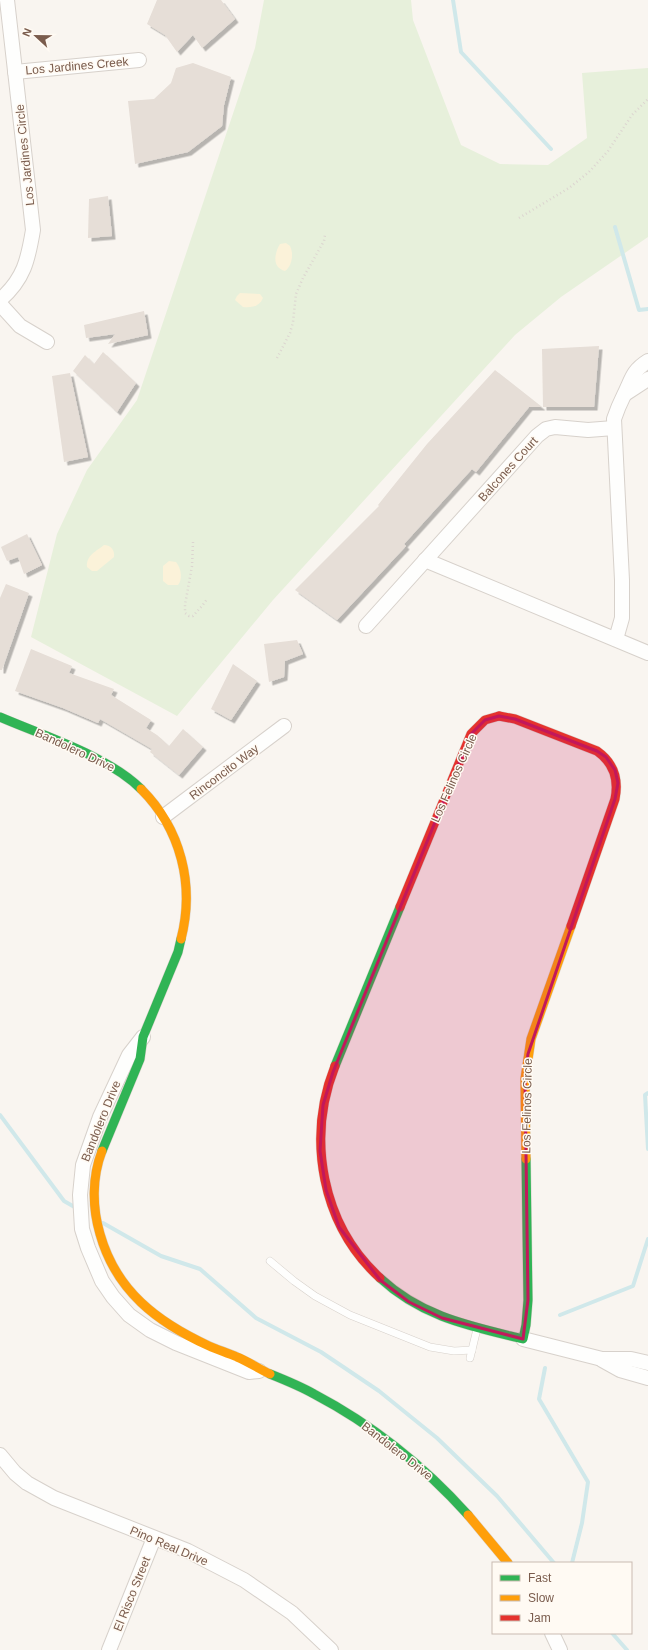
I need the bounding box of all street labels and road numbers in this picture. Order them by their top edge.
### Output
street label: Los Jardines Creek [25,54,130,77]
street label: Los Jardines Circle [13,103,37,206]
street label: Balcones Court [475,433,541,504]
street label: Bandolero Drive [33,725,117,775]
street label: Los Felinos Circle [428,731,480,824]
street label: Rinconcito Way [187,741,261,803]
street label: Los Felinos Circle [519,1058,535,1154]
street label: Bandolero Drive [78,1078,124,1164]
street label: Bandolero Drive [359,1419,435,1483]
street label: Pino Real Drive [128,1523,210,1569]
street label: El Risco Street [111,1554,154,1633]

